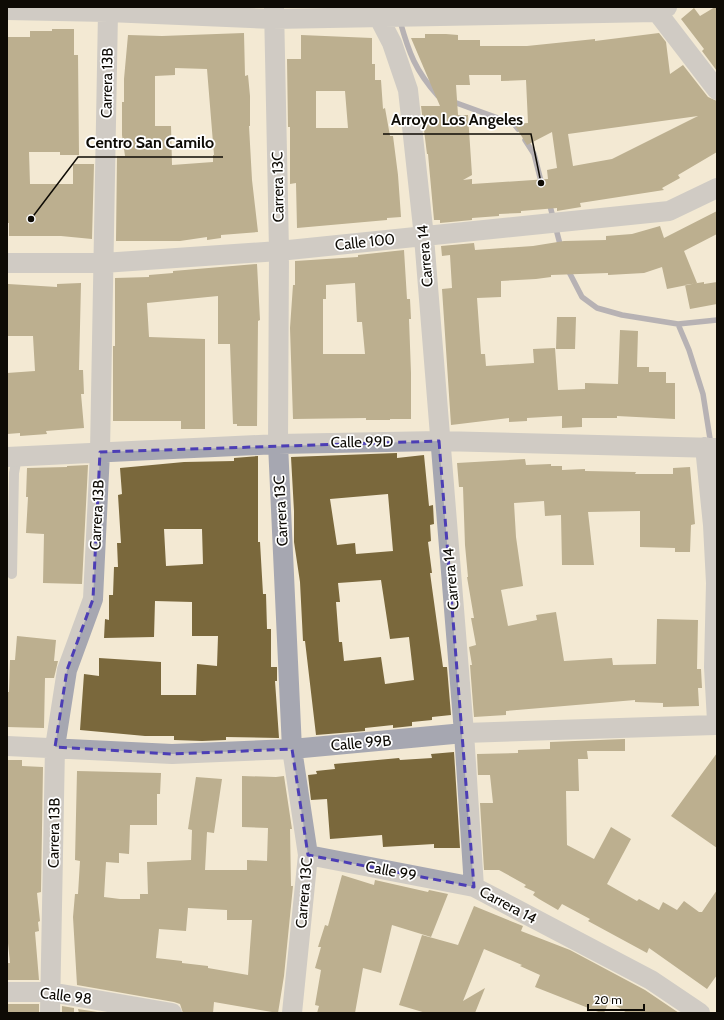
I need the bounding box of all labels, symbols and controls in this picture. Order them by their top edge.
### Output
street label: Carrera 13B [97,48,117,118]
callout: Arroyo Los Angeles [383,106,531,134]
text: Arroyo Los Angeles [391,110,523,129]
callout: Centro San Camilo [78,129,223,157]
text: Centro San Camilo [86,133,214,152]
street label: Carrera 13C [268,151,288,223]
street label: Carrera 14 [413,224,437,288]
street label: Calle 100 [334,230,396,254]
street label: Calle 99D [331,432,393,452]
street label: Carrera 13C [270,475,292,547]
street label: Carrera 13B [86,479,108,551]
street label: Carrera 14 [439,547,463,611]
street label: Calle 99B [330,731,392,755]
street label: Carrera 13B [44,798,64,868]
street label: Carrera 13C [292,857,316,929]
street label: Calle 99 [364,857,418,885]
street label: Carrera 14 [476,882,540,928]
street label: Calle 98 [39,984,93,1008]
scale bar [588,986,644,1012]
text: 20 m [594,992,622,1007]

